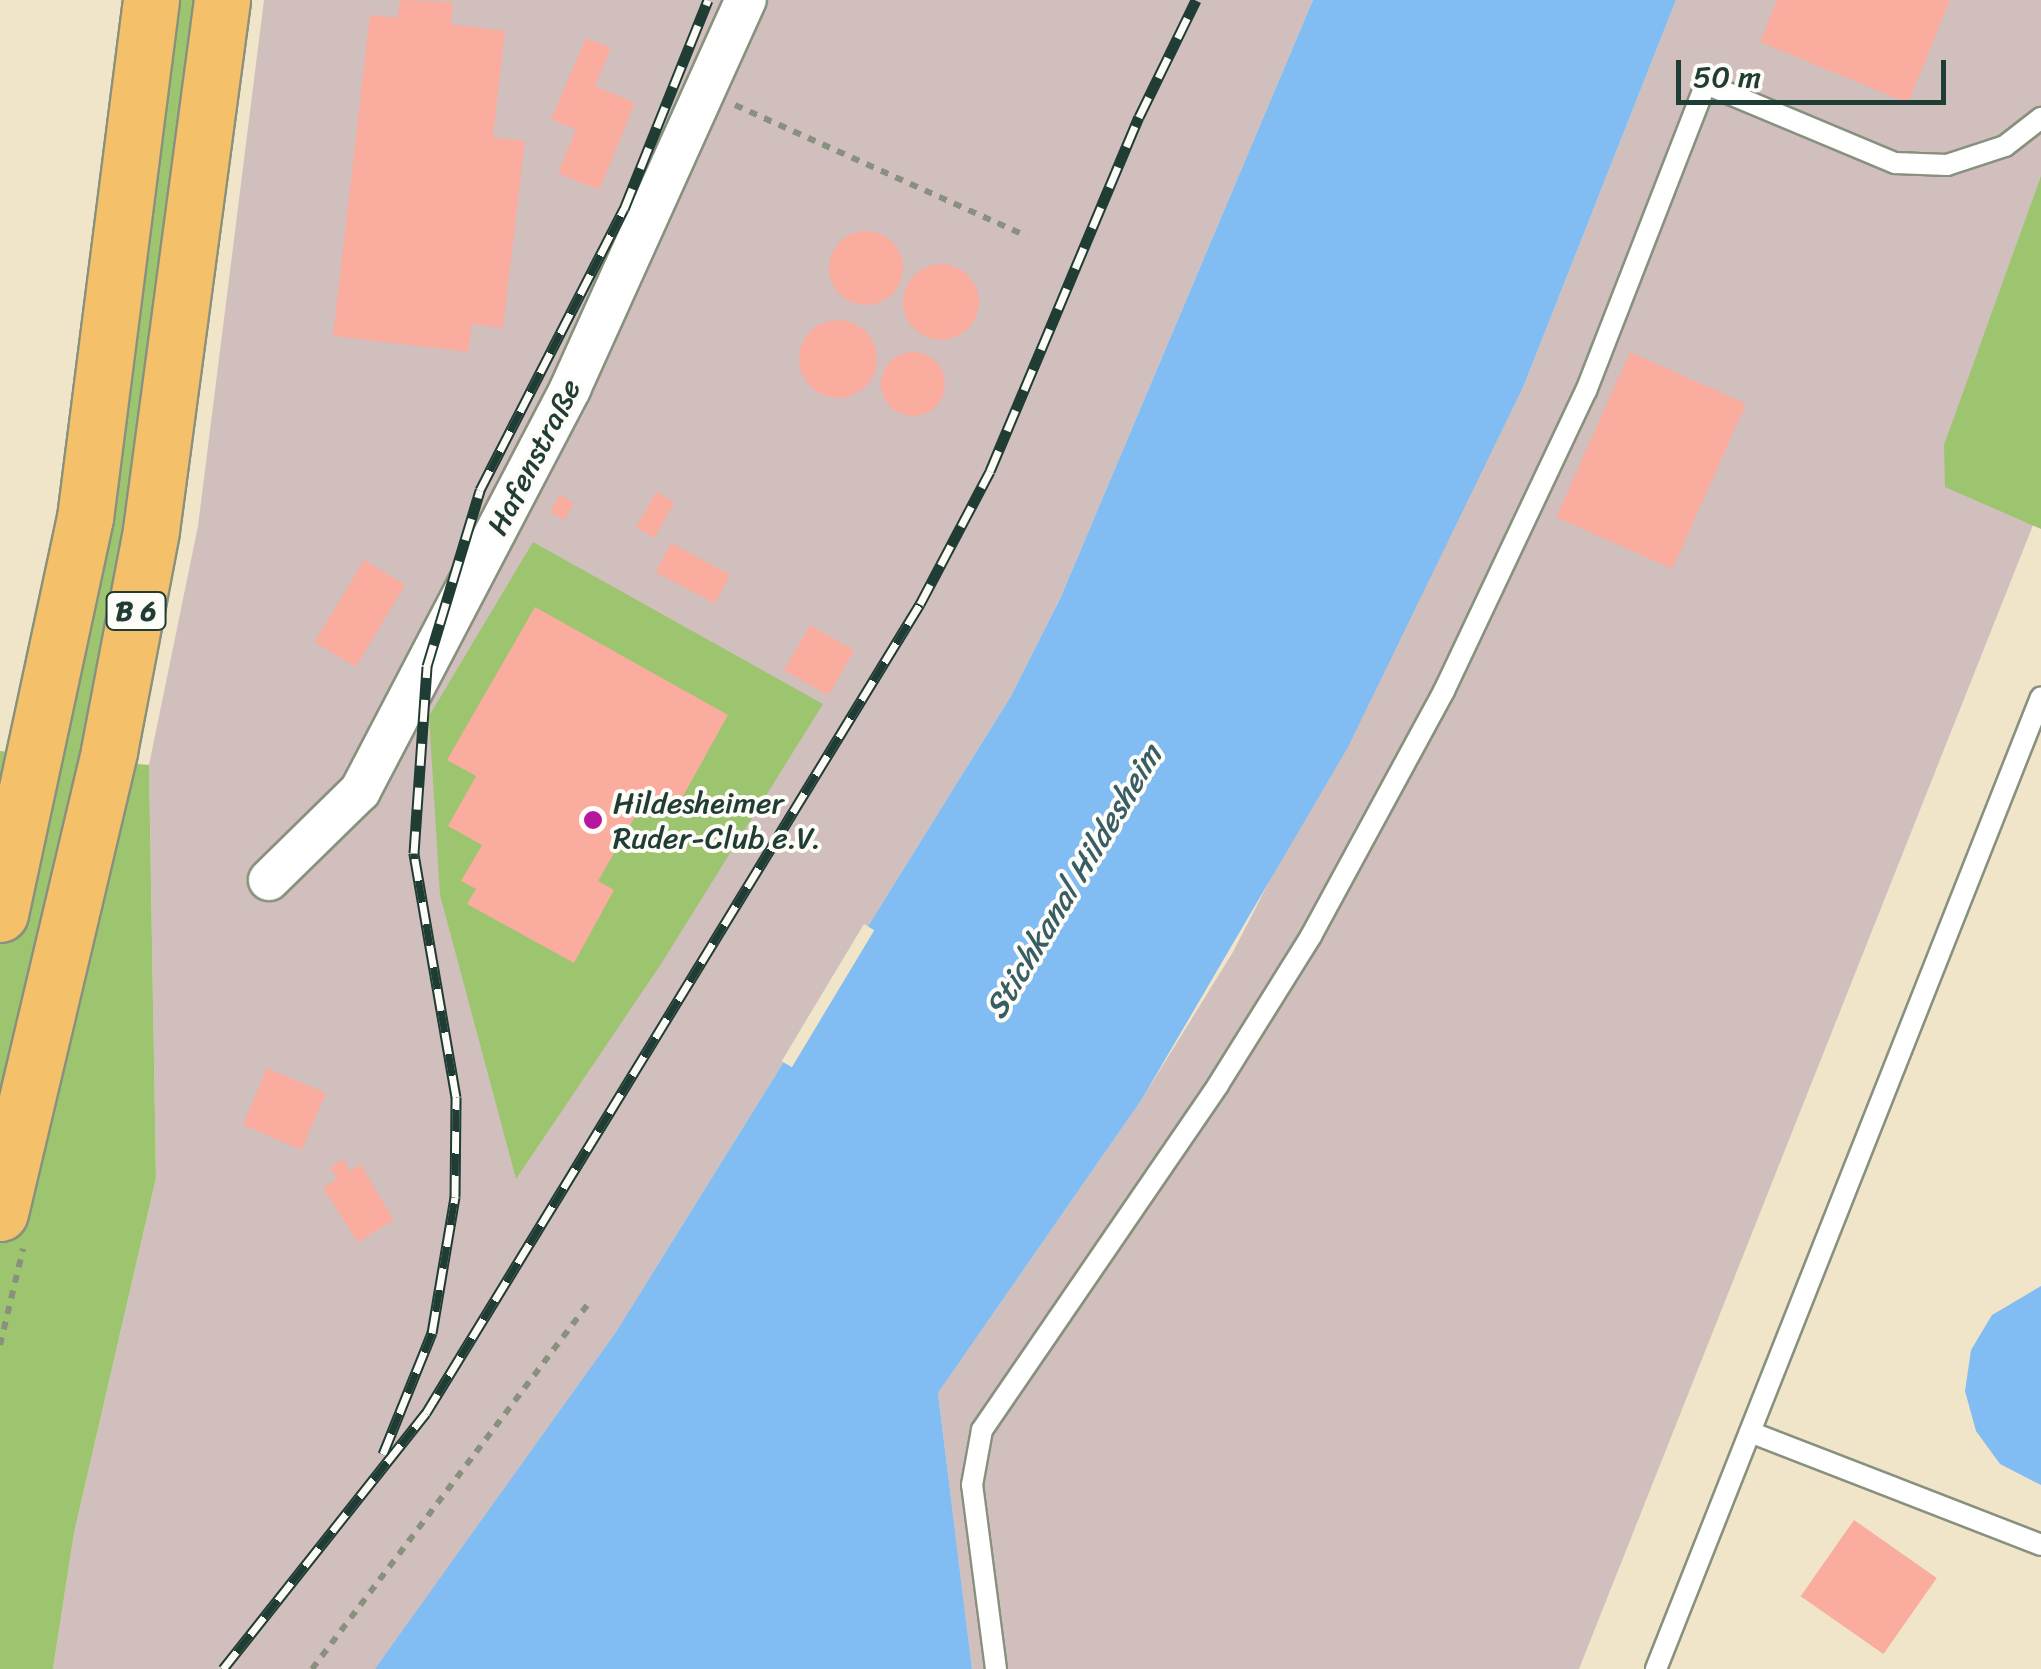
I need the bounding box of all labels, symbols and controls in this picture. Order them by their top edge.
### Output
scale bar [1681,40,1951,102]
text: 50 m [1693,50,1761,104]
street label: Hafenstraße [479,373,589,541]
road number: B 6 [104,588,168,634]
water label: Stichkanal Hildesheim [977,738,1171,1026]
place label: Hildesheimer Ruder-Club e.V. [613,785,821,856]
marker: Hildesheimer Ruder-Club e.V. [582,809,604,831]

